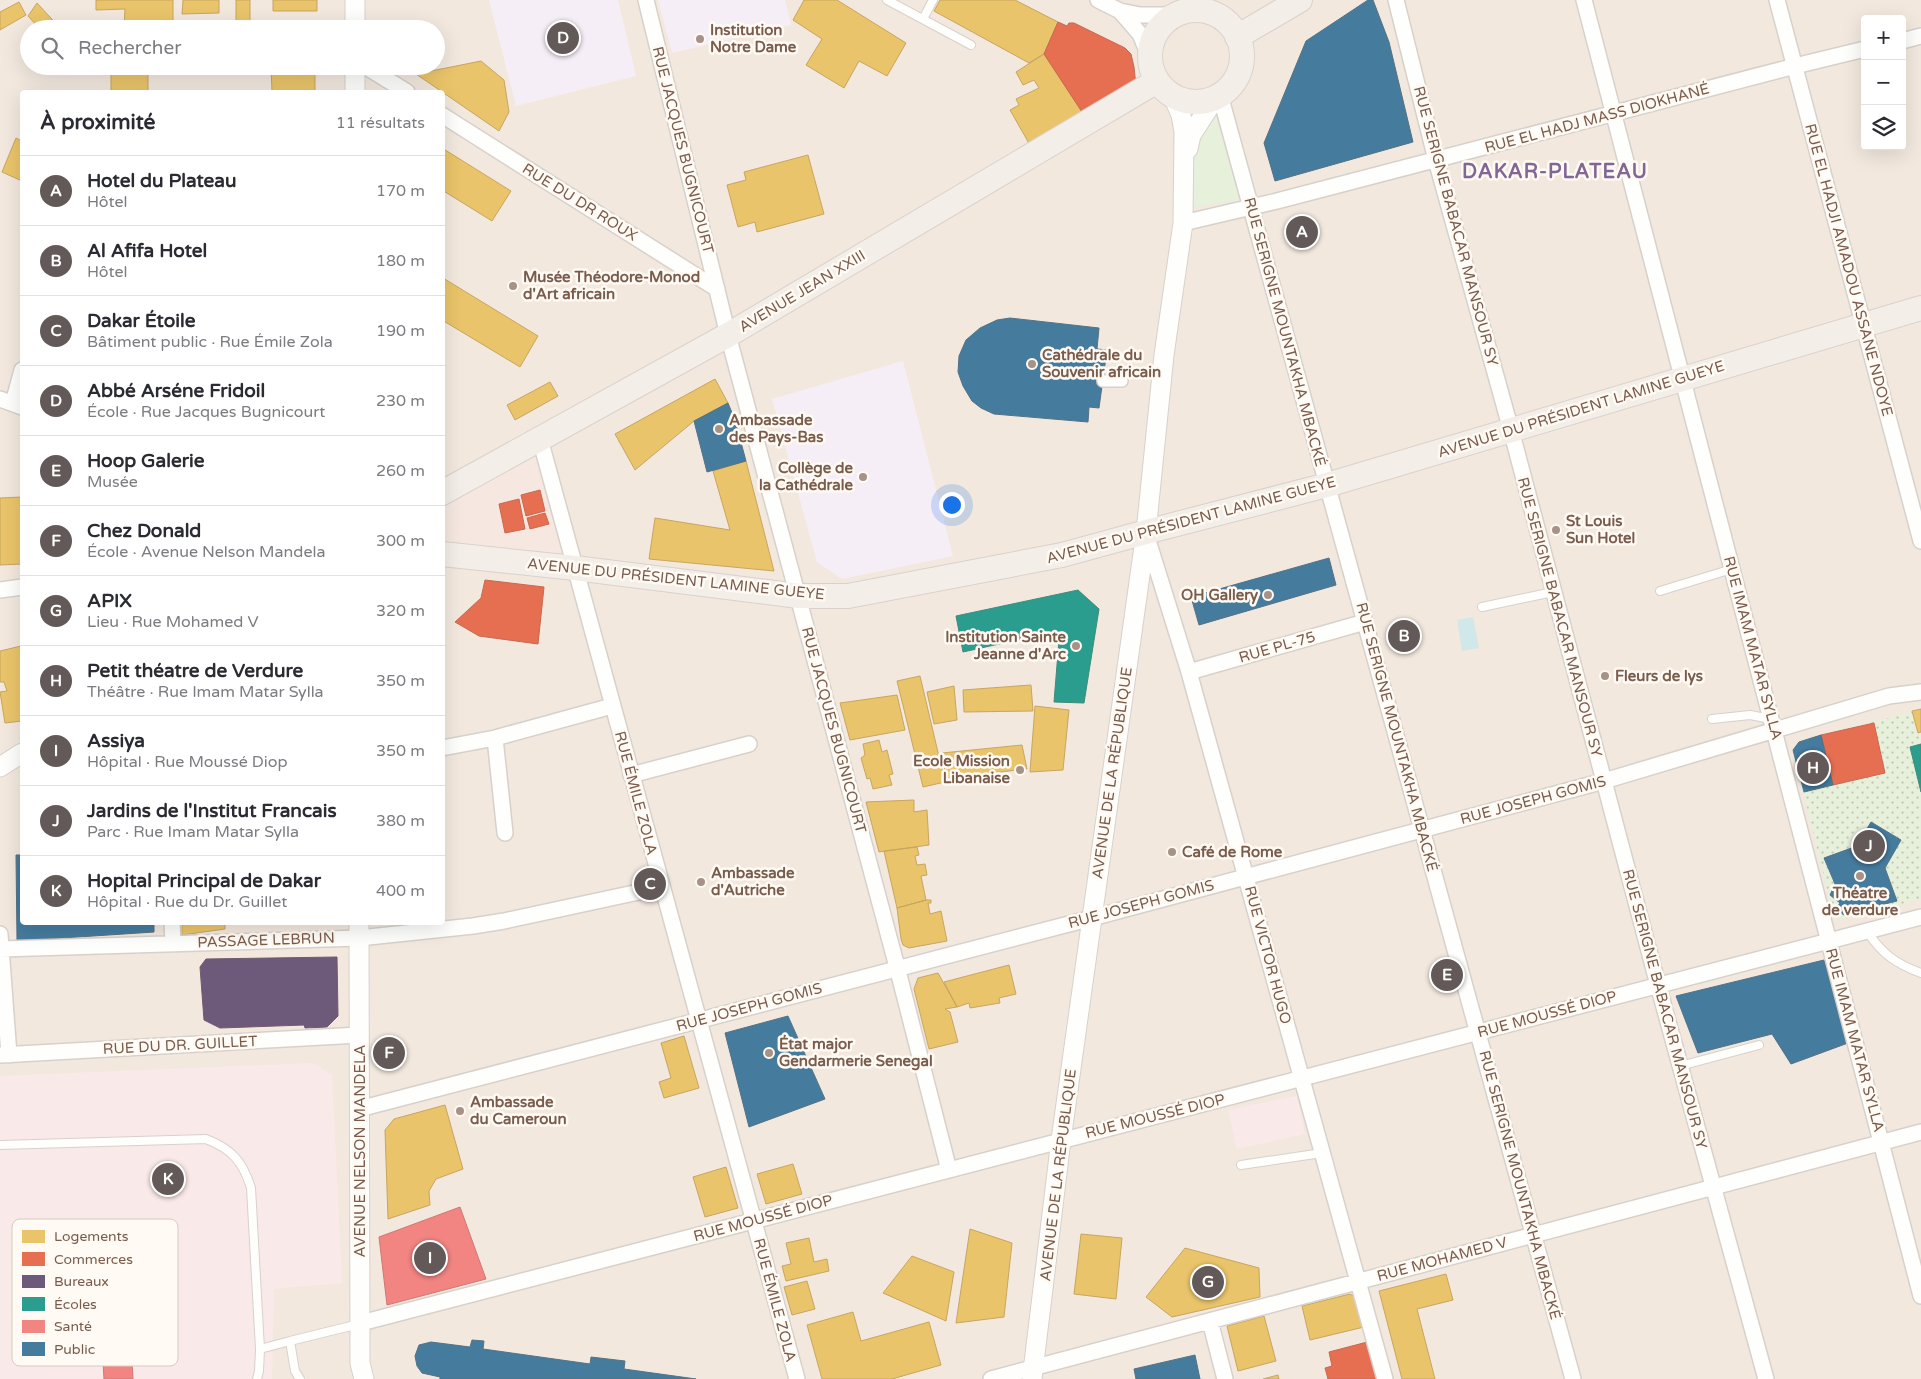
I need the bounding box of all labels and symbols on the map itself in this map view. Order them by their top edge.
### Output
pin: D [547,19,579,57]
place label: Institution Notre Dame [710,21,797,56]
marker: Institution Notre Dame [694,33,706,45]
street label: RUE JACQUES BUGNICOURT [649,45,717,255]
street label: RUE EL HADJ MASS DIOKHANÉ [1483,79,1711,157]
street label: RUE SERIGNE BABACAR MANSOUR SY [1410,84,1502,368]
street label: RUE EL HADJI AMADOU ASSANE NDOYE [1801,122,1897,418]
street label: RUE DU DR ROUX [519,159,641,245]
district label: DAKAR-PLATEAU [1462,160,1648,184]
street label: RUE SERIGNE MOUNTAKHA MBACKÉ [1240,195,1330,469]
pin: A [1286,213,1318,251]
street label: AVENUE JEAN XXIII [735,246,869,336]
place label: Musée Théodore-Monod d'Art africain [523,268,700,303]
marker: Musée Théodore-Monod d'Art africain [507,280,519,292]
place label: Cathédrale du Souvenir africain [1042,346,1161,381]
street label: AVENUE DU PRÉSIDENT LAMINE GUEYE [1435,357,1727,461]
marker: Cathédrale du Souvenir africain [1026,358,1038,370]
place label: Ambassade des Pays-Bas [729,411,823,447]
marker: Ambassade des Pays-Bas [713,423,725,435]
place label: Collège de la Cathédrale [759,459,854,494]
marker: Collège de la Cathédrale [857,471,869,483]
street label: AVENUE DU PRÉSIDENT LAMINE GUEYE [1044,473,1338,567]
street label: RUE SERIGNE BABACAR MANSOUR SY [1514,475,1606,759]
your location [939,492,965,518]
place label: St Louis Sun Hotel [1566,512,1635,547]
marker: St Louis Sun Hotel [1550,524,1562,536]
street label: AVENUE DU PRÉSIDENT LAMINE GUEYE [526,554,826,604]
street label: RUE IMAM MATAR SYLLA [1720,554,1786,742]
place label: OH Gallery [1181,586,1258,605]
marker: OH Gallery [1262,589,1274,601]
street label: RUE SERIGNE MOUNTAKHA MBACKÉ [1352,600,1442,874]
pin: B [1388,617,1420,655]
street label: RUE JACQUES BUGNICOURT [798,625,870,835]
street label: RUE PL-75 [1237,627,1317,667]
place label: Institution Sainte Jeanne d'Arc [945,628,1067,663]
marker: Institution Sainte Jeanne d'Arc [1070,640,1082,652]
street label: AVENUE DE LA RÉPUBLIQUE [1088,666,1136,880]
place label: Fleurs de lys [1615,667,1703,686]
marker: Fleurs de lys [1599,670,1611,682]
street label: RUE ÉMILE ZOLA [611,729,661,857]
pin: H [1797,749,1829,787]
place label: Ecole Mission Libanaise [913,752,1011,787]
marker: Ecole Mission Libanaise [1014,764,1026,776]
street label: RUE JOSEPH GOMIS [1458,772,1608,828]
pin: J [1853,827,1885,865]
place label: Café de Rome [1182,843,1283,861]
marker: Café de Rome [1166,846,1178,858]
place label: Ambassade d'Autriche [711,864,795,899]
pin: C [634,865,666,903]
street label: RUE SERIGNE BABACAR MANSOUR SY [1619,867,1711,1151]
marker: Théatre de verdure [1854,870,1866,882]
marker: Ambassade d'Autriche [695,876,707,888]
street label: RUE JOSEPH GOMIS [1066,876,1216,932]
street label: RUE VICTOR HUGO [1241,884,1295,1026]
place label: Théatre de verdure [1822,884,1899,919]
street label: PASSAGE LEBRUN [197,929,335,951]
street label: RUE IMAM MATAR SYLLA [1822,946,1888,1134]
pin: E [1431,956,1463,994]
street label: RUE JOSEPH GOMIS [674,979,824,1035]
street label: RUE MOUSSÉ DIOP [1475,987,1619,1041]
street label: RUE DU DR. GUILLET [102,1032,258,1058]
pin: F [373,1034,405,1072]
place label: État major Gendarmerie Senegal [779,1034,933,1071]
street label: AVENUE NELSON MANDELA [351,1044,369,1258]
marker: État major Gendarmerie Senegal [763,1047,775,1059]
street label: RUE SERIGNE MOUNTAKHA MBACKÉ [1475,1048,1565,1322]
street label: AVENUE DE LA RÉPUBLIQUE [1036,1068,1080,1282]
street label: RUE MOUSSÉ DIOP [1083,1090,1227,1142]
place label: Ambassade du Cameroun [470,1093,567,1128]
marker: Ambassade du Cameroun [454,1105,466,1117]
pin: K [152,1160,184,1198]
street label: RUE MOUSSÉ DIOP [691,1191,835,1245]
legend [12,1219,178,1366]
text: Logements [54,1228,129,1245]
street label: RUE MOHAMED V [1375,1233,1510,1285]
street label: RUE ÉMILE ZOLA [750,1236,800,1364]
pin: I [414,1239,446,1277]
text: Commerces [54,1251,133,1268]
pin: G [1192,1263,1224,1301]
text: Bureaux [54,1273,109,1290]
text: Écoles [54,1296,97,1313]
text: Santé [54,1318,92,1335]
text: Public [54,1341,95,1358]

